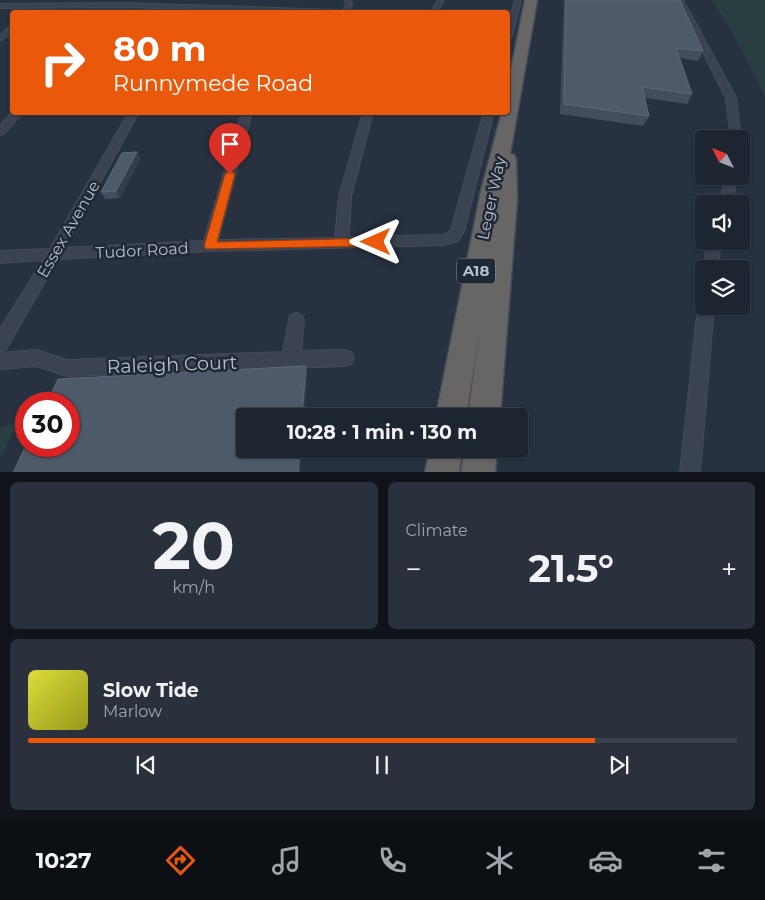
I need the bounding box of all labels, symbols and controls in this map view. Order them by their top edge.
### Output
text: 80 m [113,27,207,70]
icon: right [30,30,95,95]
text: Runnymede Road [113,70,313,97]
pin [209,123,251,174]
icon: arrive [216,130,244,158]
north arrow [695,130,750,185]
map controls [695,130,750,315]
street label: Leger Way [473,154,510,242]
street label: Essex Avenue [33,177,104,281]
button: sound [695,195,750,250]
position arrow [349,215,401,267]
street label: Tudor Road [95,239,189,262]
road number: A18 [457,258,495,284]
button: layers [695,260,750,315]
street label: Raleigh Court [106,351,238,378]
speed limit sign: 30 [15,392,80,457]
text: 10:28 · 1 min · 130 m [287,421,477,444]
text: 20 [153,506,235,585]
text: Climate [406,521,468,540]
text: 21.5° [528,545,614,592]
text: − [406,552,422,586]
text: + [721,552,737,586]
text: km/h [172,578,215,597]
text: Slow Tide [103,679,199,702]
text: Marlow [103,702,162,721]
icon: previous [132,751,160,779]
icon: pause [368,751,396,779]
icon: next [605,751,633,779]
icon: directions [163,843,198,878]
icon: music [269,843,304,878]
icon: phone [375,843,410,878]
icon: climate [482,843,517,878]
icon: car [588,843,623,878]
icon: filters [694,843,729,878]
text: 10:27 [36,847,92,874]

